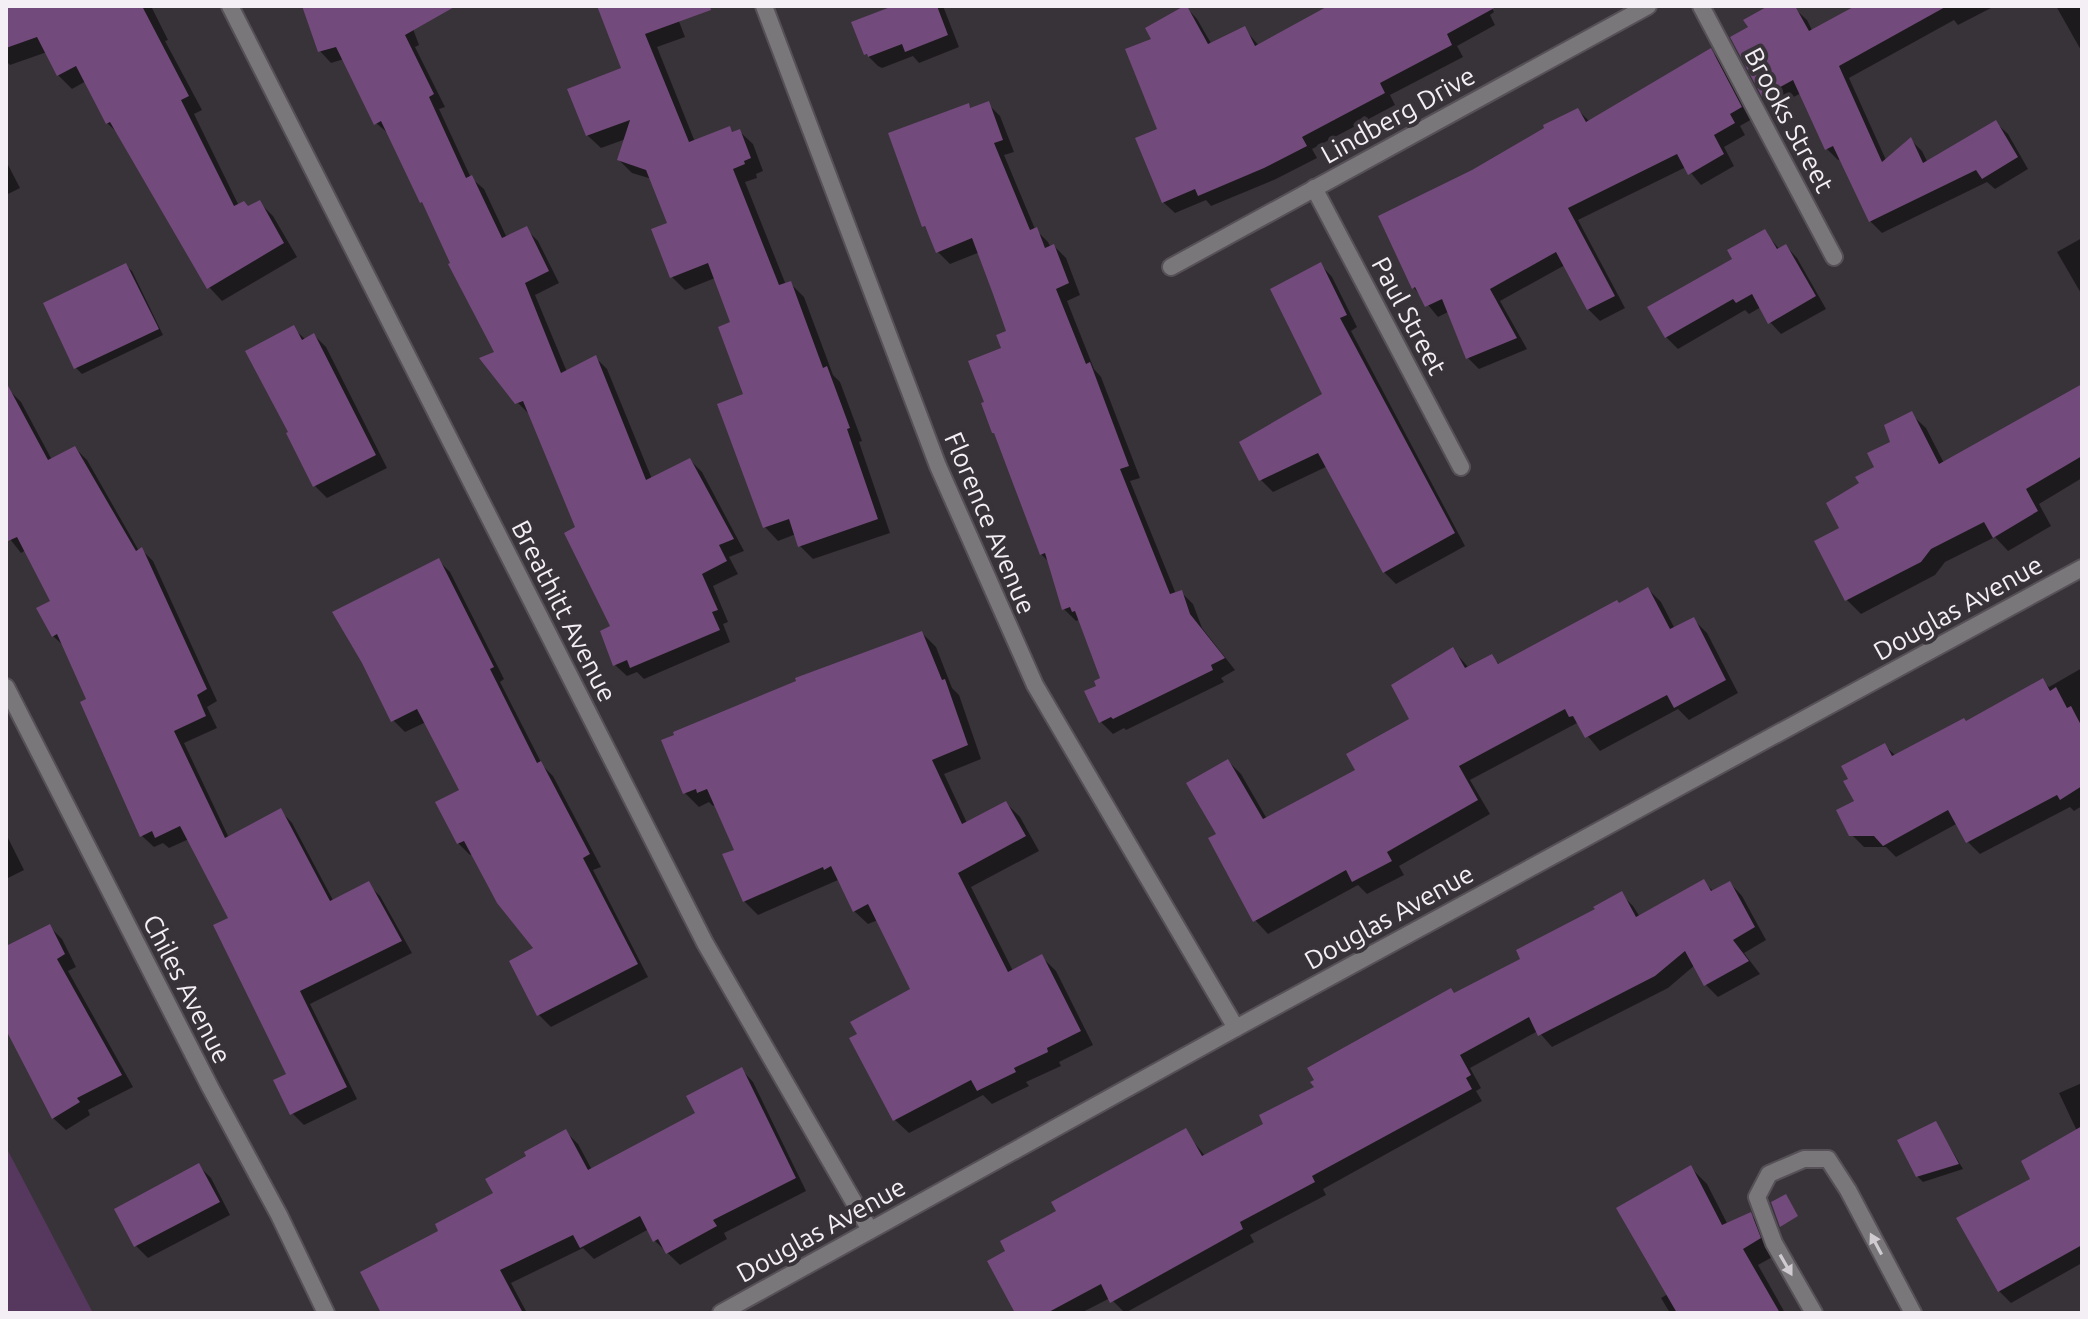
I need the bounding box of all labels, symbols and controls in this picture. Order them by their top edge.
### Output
street label: Brooks Street [1739,42,1840,197]
street label: Lindberg Drive [1316,60,1480,169]
street label: Paul Street [1366,252,1452,379]
street label: Florence Avenue [939,428,1042,618]
street label: Breathitt Avenue [506,515,623,706]
street label: Douglas Avenue [1868,549,2047,666]
street label: Douglas Avenue [1299,858,1478,975]
street label: Chiles Avenue [138,910,237,1068]
street label: Douglas Avenue [731,1171,910,1288]
one-way arrow [1870,1233,1884,1255]
one-way arrow [1780,1253,1793,1276]

